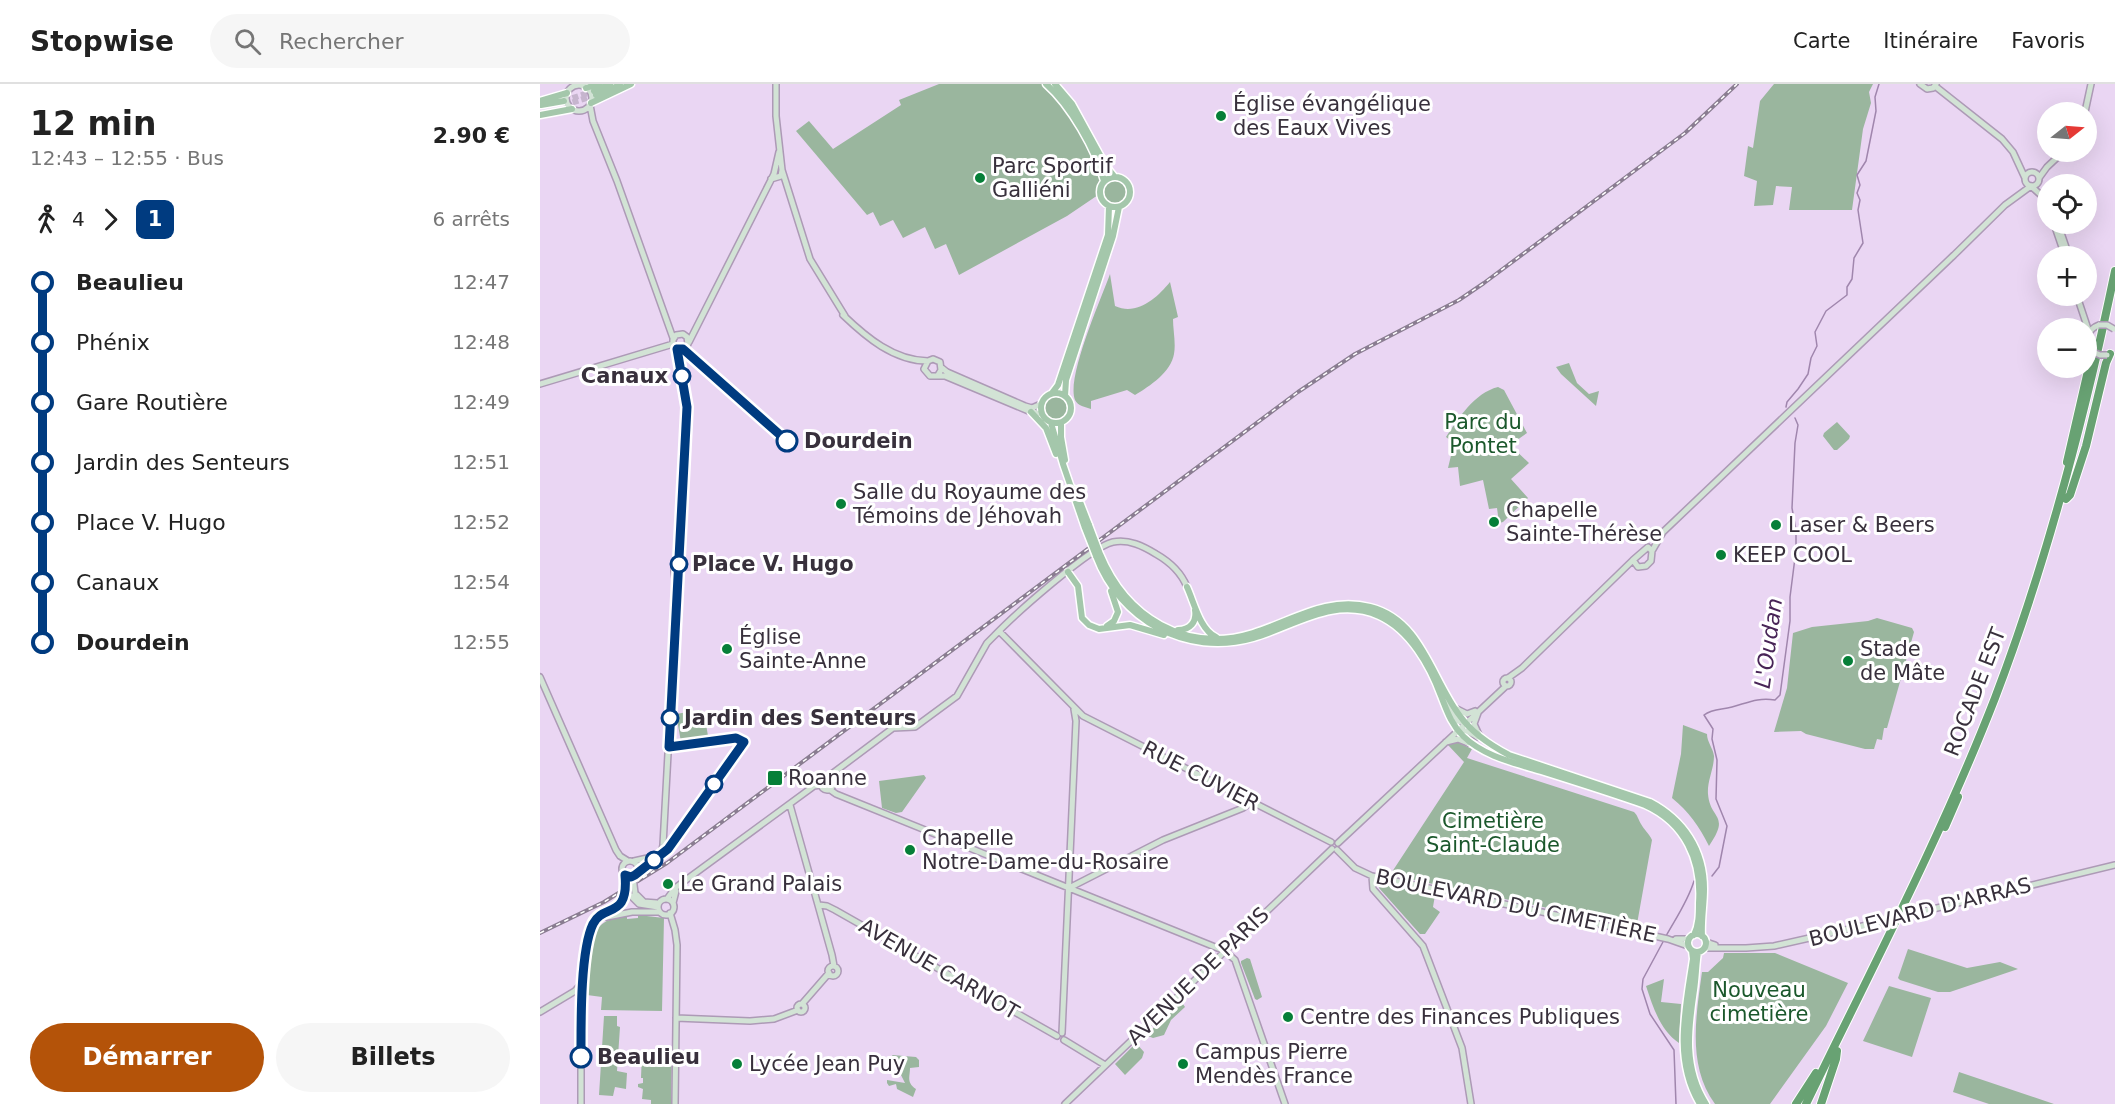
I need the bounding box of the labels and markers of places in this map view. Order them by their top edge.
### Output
place label: Église évangélique des Eaux Vives [1233,91,1431,140]
marker: Église évangélique des Eaux Vives [1214,109,1228,123]
place label: Parc Sportif Galliéni [992,154,1113,202]
marker: Parc Sportif Galliéni [973,171,987,185]
place label: Canaux [581,364,668,388]
marker: Canaux [673,367,691,385]
place label: Dourdein [804,429,913,453]
marker: Dourdein [776,430,798,452]
place label: Salle du Royaume des Témoins de Jéhovah [852,480,1086,528]
marker: Salle du Royaume des Témoins de Jéhovah [834,497,848,511]
place label: Chapelle Sainte-Thérèse [1506,498,1662,546]
place label: Laser & Beers [1788,513,1935,537]
marker: Chapelle Sainte-Thérèse [1487,515,1501,529]
marker: Laser & Beers [1769,518,1783,532]
place label: KEEP COOL [1733,543,1852,567]
marker: KEEP COOL [1714,548,1728,562]
place label: Place V. Hugo [692,552,854,576]
marker: Place V. Hugo [670,555,688,573]
place label: Église Sainte-Anne [739,624,867,673]
place label: Stade de Mâte [1860,637,1945,685]
marker: Église Sainte-Anne [720,642,734,656]
marker: Stade de Mâte [1841,654,1855,668]
place label: Jardin des Senteurs [682,706,916,730]
marker: Jardin des Senteurs [661,709,679,727]
place label: Roanne [788,766,867,790]
marker: Roanne [766,769,784,787]
unlabelled marker [705,775,723,793]
place label: Chapelle Notre-Dame-du-Rosaire [922,826,1169,874]
marker: Chapelle Notre-Dame-du-Rosaire [903,843,917,857]
unlabelled marker [645,851,663,869]
place label: Le Grand Palais [680,872,842,896]
marker: Le Grand Palais [661,877,675,891]
place label: Centre des Finances Publiques [1300,1005,1620,1029]
marker: Centre des Finances Publiques [1281,1010,1295,1024]
place label: Campus Pierre Mendès France [1195,1040,1353,1088]
place label: Beaulieu [597,1045,700,1069]
marker: Beaulieu [570,1046,592,1068]
place label: Lycée Jean Puy [749,1052,905,1076]
marker: Lycée Jean Puy [730,1057,744,1071]
marker: Campus Pierre Mendès France [1176,1057,1190,1071]

